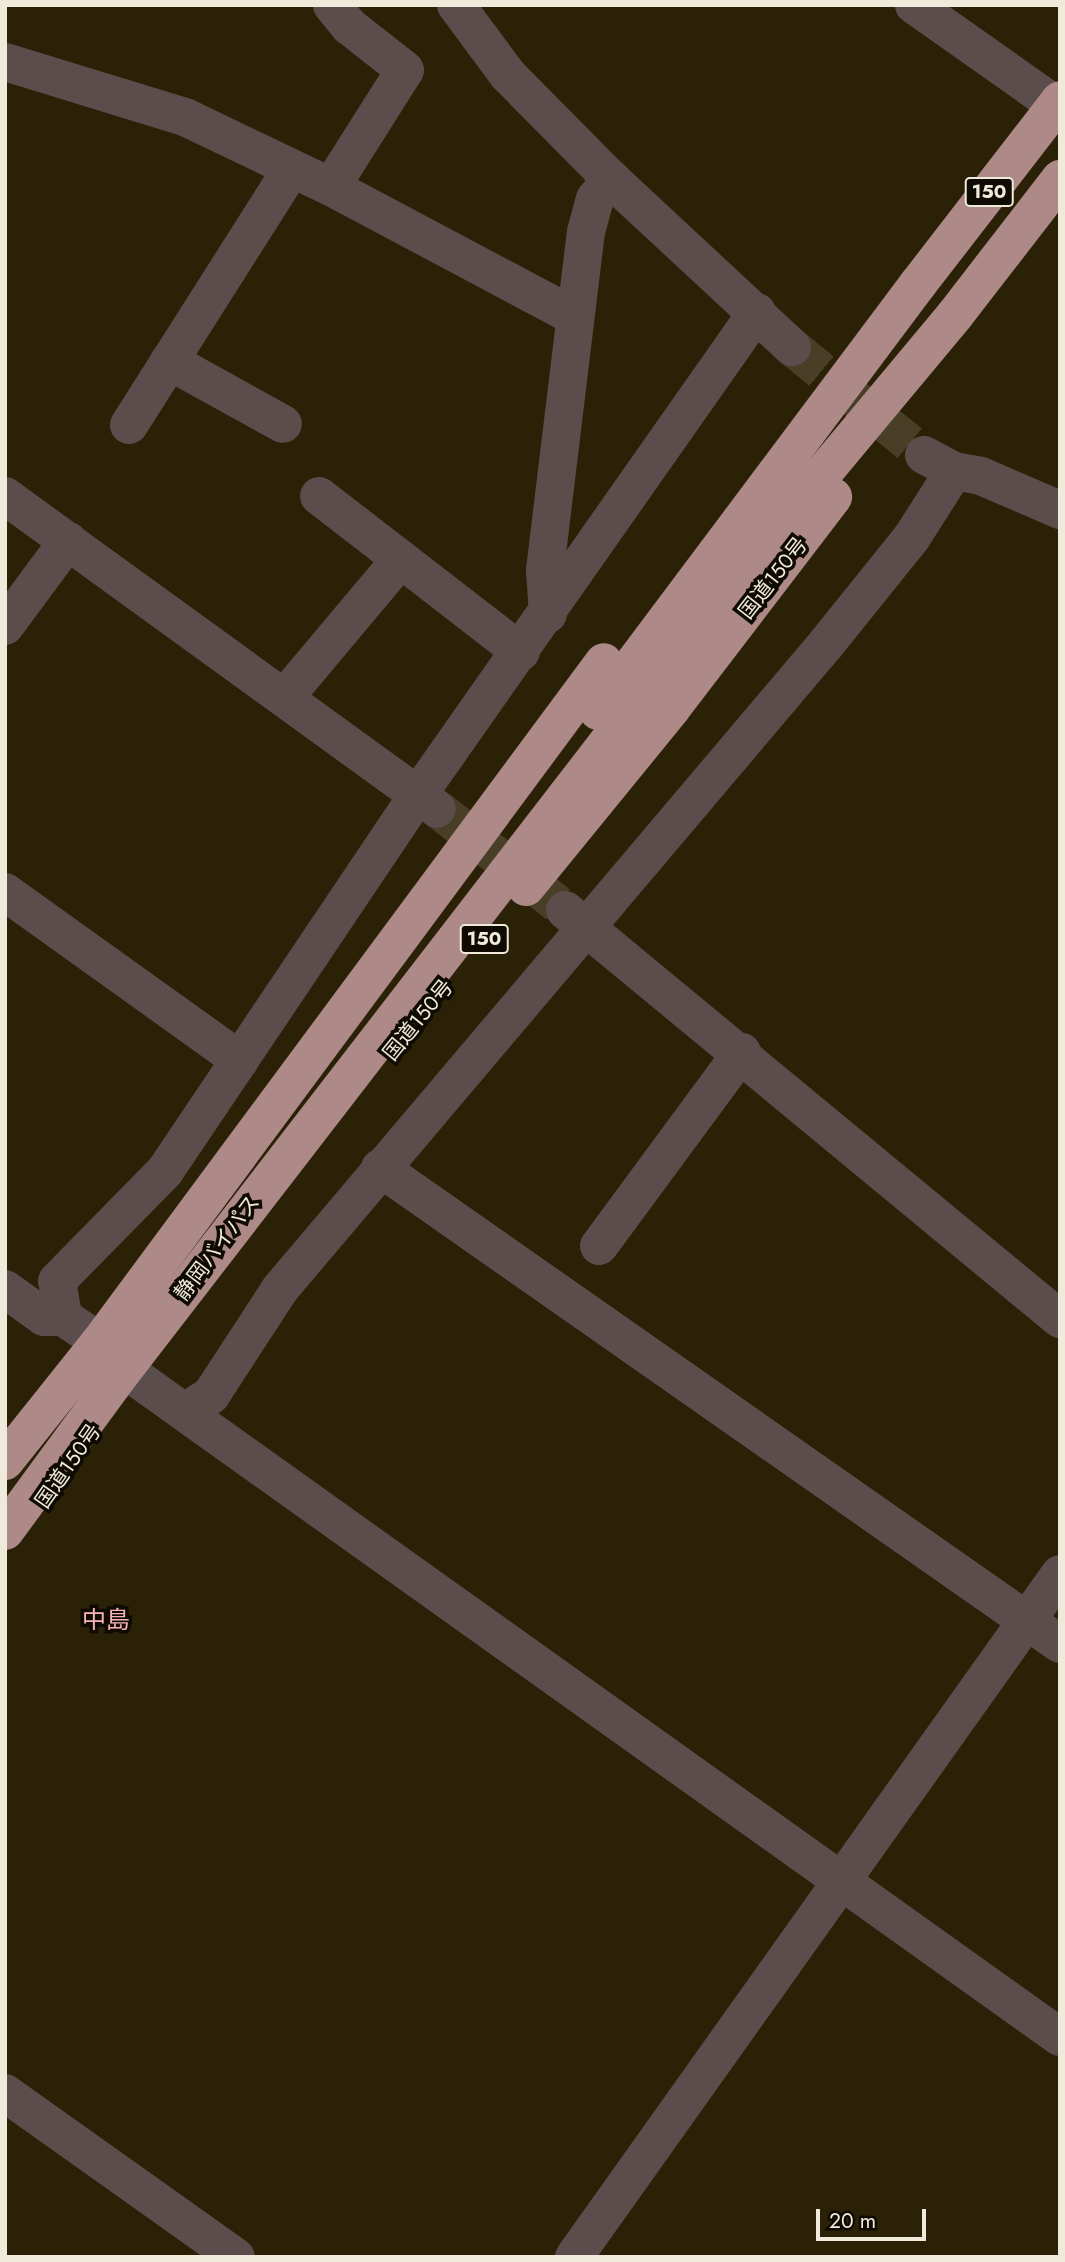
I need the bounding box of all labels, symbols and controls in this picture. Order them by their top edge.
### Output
road number: 150 [964,176,1014,208]
street label: 国道150号 [733,532,813,624]
road number: 150 [460,923,508,954]
street label: 国道150号 [378,974,458,1066]
street label: 静岡バイパス [169,1190,265,1306]
street label: 国道150号 [30,1419,106,1513]
district label: 中島 [82,1606,130,1634]
scale bar [820,2196,930,2240]
text: 20 m [829,2206,876,2236]

